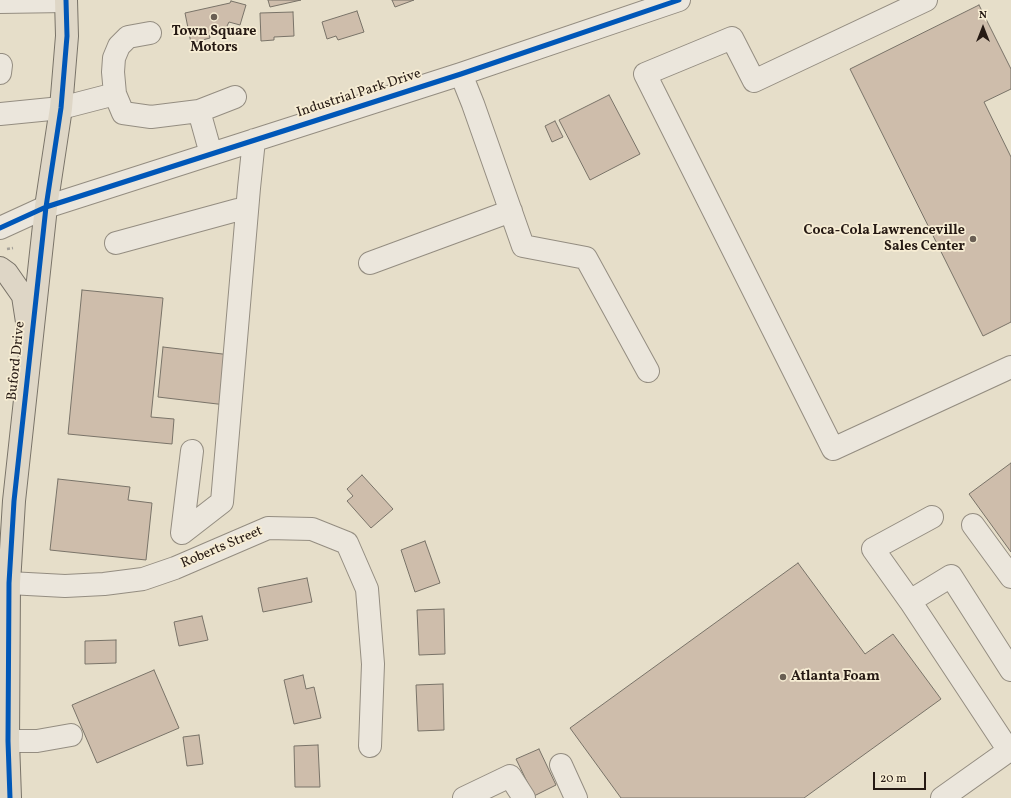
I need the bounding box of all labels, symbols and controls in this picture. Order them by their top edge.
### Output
north arrow [963,8,1003,48]
text: N [979,8,987,23]
marker: Town Square Motors [209,12,219,22]
place label: Town Square Motors [172,24,256,56]
street label: Industrial Park Drive [295,66,423,122]
place label: Coca-Cola Lawrenceville Sales Center [803,223,965,256]
marker: Coca-Cola Lawrenceville Sales Center [968,234,978,244]
street label: Buford Drive [4,321,30,401]
street label: Roberts Street [179,523,265,573]
place label: Atlanta Foam [791,669,880,685]
marker: Atlanta Foam [778,672,788,682]
scale bar [875,764,928,790]
text: 20 m [880,771,907,787]

